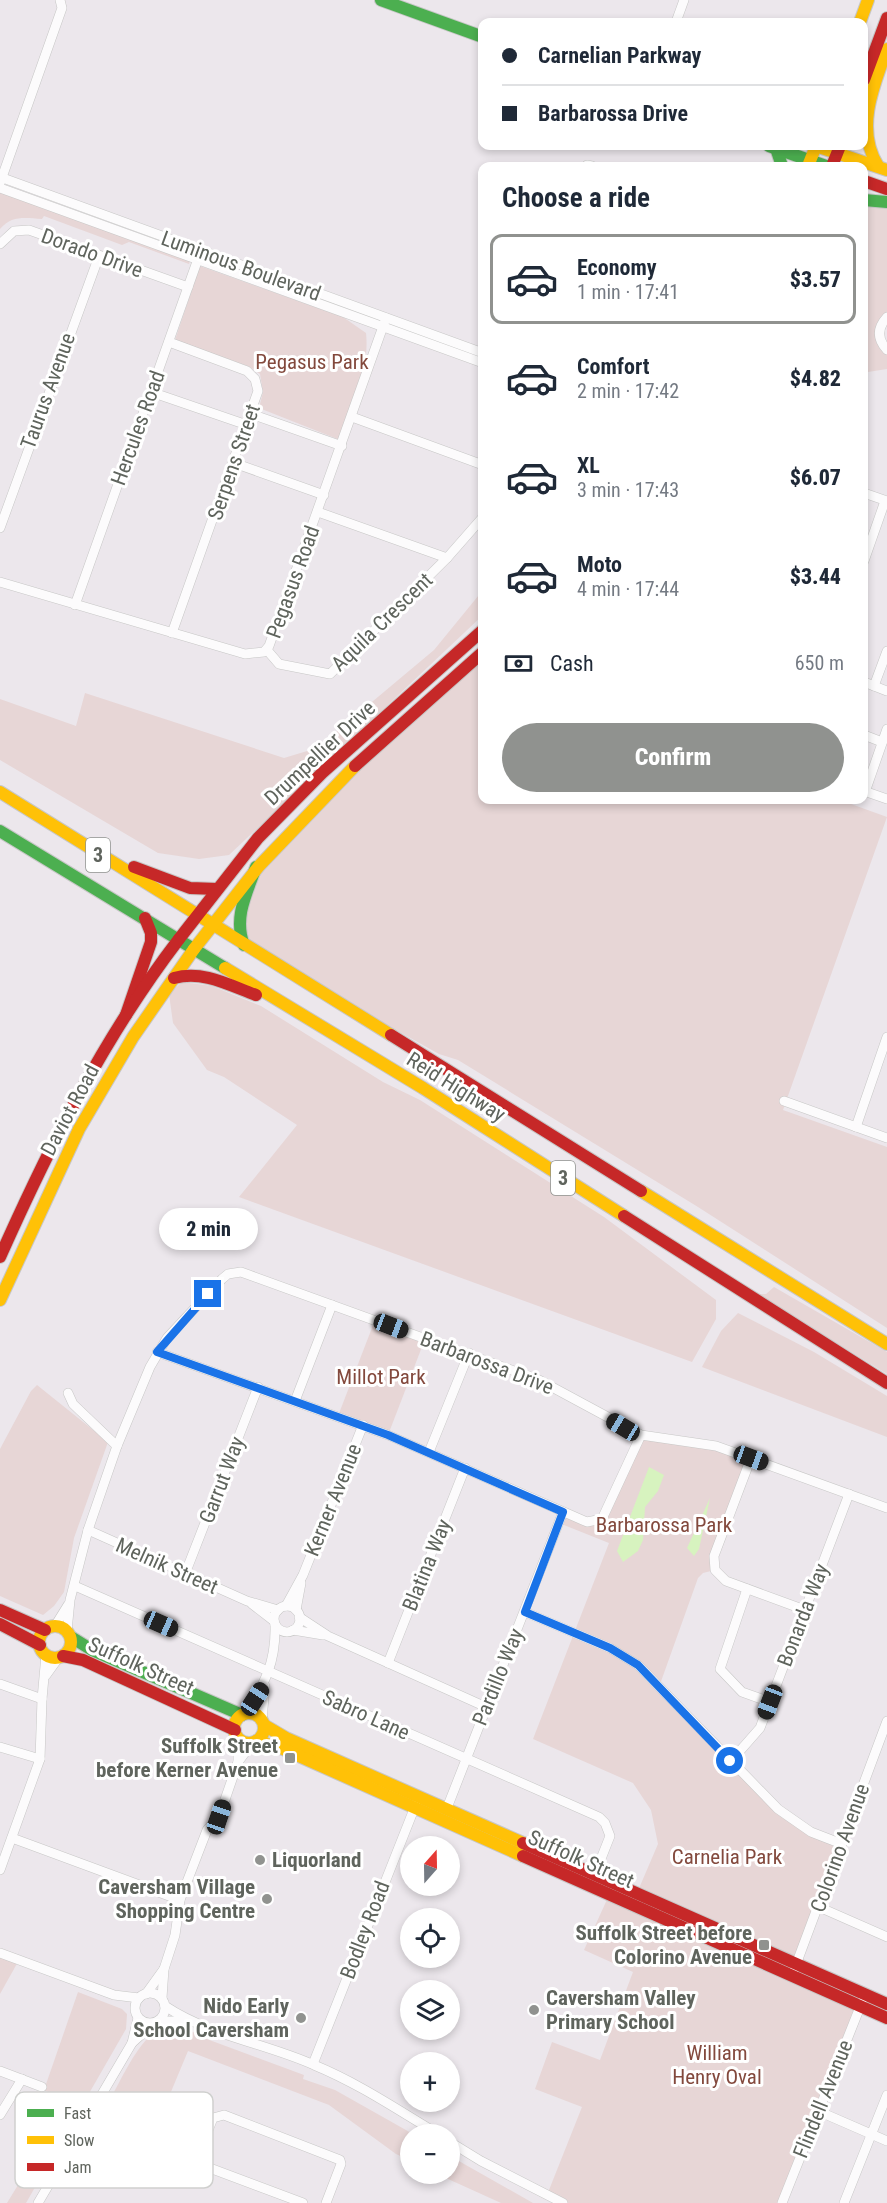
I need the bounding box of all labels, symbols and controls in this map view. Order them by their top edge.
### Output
text: Carnelian Parkway [538,43,701,68]
text: Barbarossa Drive [538,101,688,126]
text: Choose a ride [502,182,650,214]
street label: Dorado Drive [38,224,146,282]
street label: Luminous Boulevard [158,226,324,306]
icon: car [505,252,559,306]
text: Economy [577,255,657,280]
text: $3.57 [790,267,841,292]
text: 1 min · 17:41 [577,280,679,304]
street label: Taurus Avenue [16,330,80,452]
park label: Pegasus Park [255,350,369,374]
icon: car [505,351,559,405]
text: Comfort [577,354,650,379]
text: $4.82 [790,366,841,391]
street label: Hercules Road [106,367,170,489]
text: 2 min · 17:42 [577,379,679,403]
street label: Serpens Street [203,401,265,523]
icon: car [505,450,559,504]
text: XL [577,453,600,478]
text: $6.07 [790,465,841,490]
text: 3 min · 17:43 [577,478,679,502]
street label: Pegasus Road [262,522,324,642]
icon: car [505,549,559,603]
text: Moto [577,552,622,577]
text: $3.44 [790,564,841,589]
street label: Aquila Crescent [327,568,437,676]
text: 4 min · 17:44 [577,577,679,601]
icon: cash [502,647,535,680]
text: Cash [550,651,594,676]
text: 650 m [795,651,844,675]
street label: Drumpellier Drive [260,696,380,810]
button: Confirm [502,723,844,792]
road number: 3 [86,838,110,872]
street label: Reid Highway [402,1047,510,1127]
street label: Daviot Road [36,1060,104,1160]
road number: 3 [551,1161,575,1195]
callout: 2 min [158,1207,258,1249]
text: 2 min [186,1217,231,1241]
route end [194,1280,221,1307]
car [371,1311,411,1341]
street label: Barbarossa Drive [417,1327,557,1400]
park label: Millot Park [336,1365,426,1389]
car [603,1410,643,1444]
street label: Garrut Way [195,1433,250,1527]
street label: Kerner Avenue [300,1440,366,1560]
car [731,1443,771,1473]
park label: Barbarossa Park [596,1513,733,1537]
street label: Blatina Way [398,1515,456,1614]
street label: Melnik Street [112,1533,222,1599]
street label: Bonarda Way [772,1560,834,1670]
car [141,1608,181,1640]
street label: Pardillo Way [468,1625,528,1729]
street label: Suffolk Street [84,1632,198,1700]
car [238,1679,272,1719]
car [755,1682,785,1722]
street label: Sabro Lane [319,1685,413,1745]
place label: Suffolk Street before Kerner Avenue [96,1734,278,1782]
route start [716,1747,743,1774]
marker: Suffolk Street before Kerner Avenue [283,1751,297,1765]
street label: Colorino Avenue [806,1780,874,1916]
car [205,1797,233,1837]
street label: Suffolk Street [524,1825,638,1893]
north arrow [400,1836,460,1896]
map controls [400,1836,460,2184]
park label: Carnelia Park [672,1845,783,1869]
place label: Liquorland [272,1848,361,1872]
marker: Liquorland [253,1853,267,1867]
place label: Caversham Village Shopping Centre [98,1875,255,1923]
street label: Bodley Road [335,1878,395,1982]
marker: Caversham Village Shopping Centre [260,1892,274,1906]
button: locate [400,1908,460,1968]
place label: Suffolk Street before Colorino Avenue [575,1921,752,1969]
marker: Suffolk Street before Colorino Avenue [757,1938,771,1952]
button: layers [400,1980,460,2040]
place label: Caversham Valley Primary School [546,1986,696,2034]
place label: Nido Early School Caversham [133,1994,290,2042]
marker: Caversham Valley Primary School [527,2003,541,2017]
marker: Nido Early School Caversham [294,2011,308,2025]
street label: Flindell Avenue [788,2036,858,2161]
park label: William Henry Oval [672,2041,762,2089]
button: + [400,2052,460,2112]
legend [15,2092,213,2188]
text: Fast [64,2104,91,2123]
button: − [400,2124,460,2184]
text: Slow [64,2131,94,2150]
text: Jam [64,2158,91,2177]

